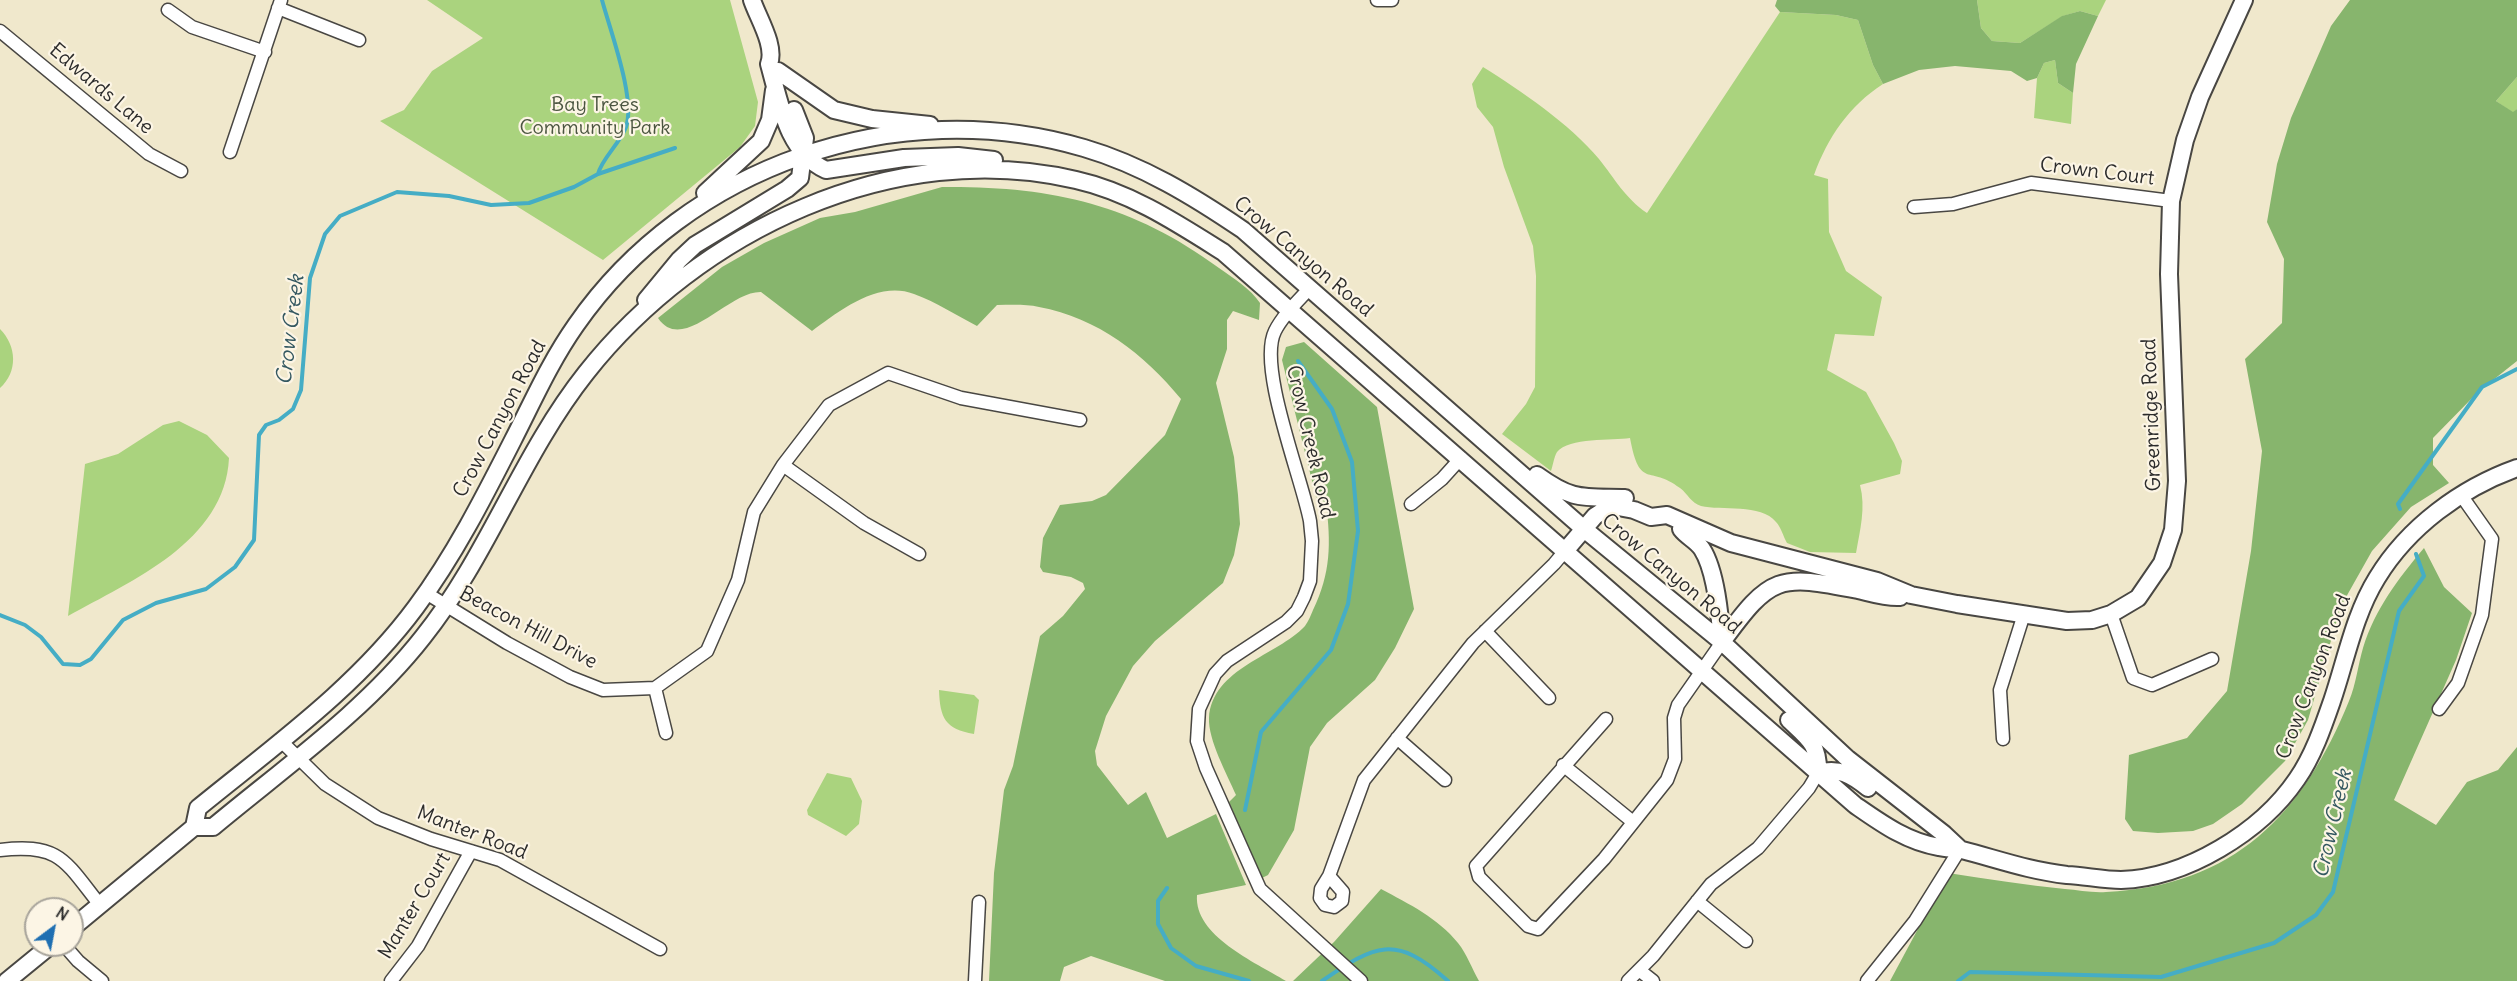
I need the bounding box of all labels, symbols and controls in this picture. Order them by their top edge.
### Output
street label: Edwards Lane [44,39,158,139]
park label: Bay Trees Community Park [519,93,671,140]
street label: Crown Court [2038,153,2156,191]
street label: Crow Canyon Road [1228,192,1378,322]
water label: Crow Creek [272,274,310,386]
street label: Crow Canyon Road [448,336,552,502]
street label: Greenridge Road [2137,338,2167,492]
street label: Crow Creek Road [1281,363,1339,521]
street label: Crow Canyon Road [1596,509,1746,639]
street label: Beacon Hill Drive [455,582,601,674]
street label: Crow Canyon Road [2272,591,2356,763]
water label: Crow Creek [2308,767,2358,881]
street label: Manter Road [414,801,530,865]
street label: Manter Court [374,848,456,964]
north arrow [24,897,84,957]
text: N [52,902,72,925]

